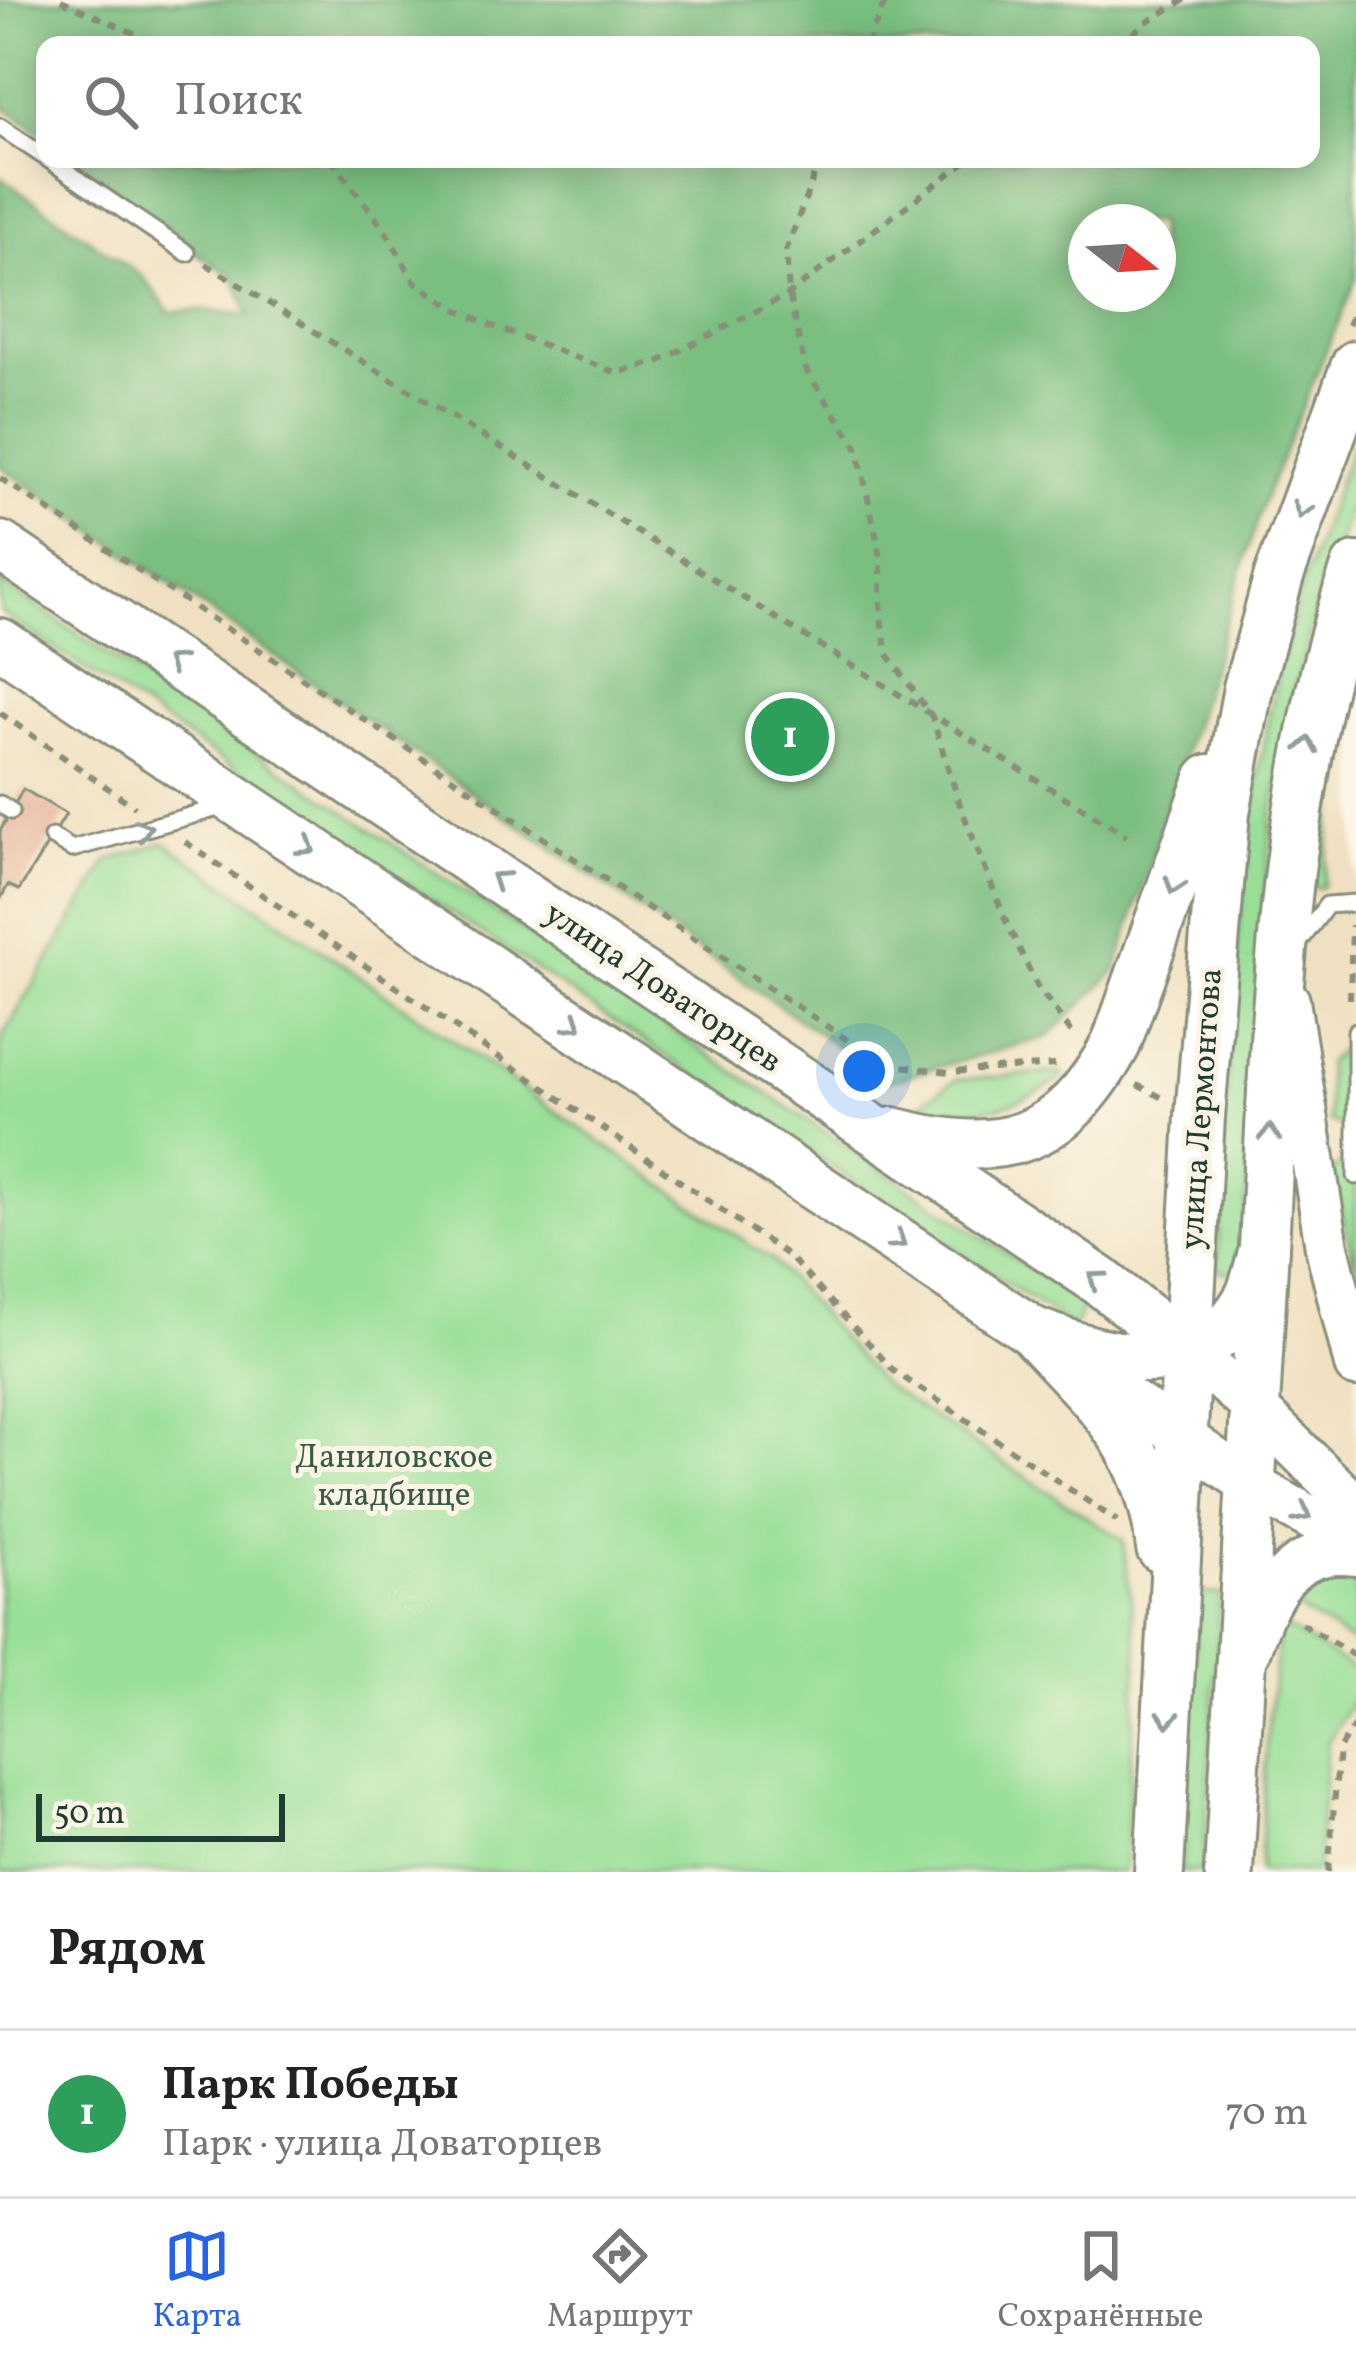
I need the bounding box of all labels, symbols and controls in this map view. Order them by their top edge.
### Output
search box [36,36,1320,168]
icon: search [78,69,144,135]
text: Поиск [174,71,303,134]
north arrow [1068,204,1176,312]
one-way arrow [1292,498,1316,519]
one-way arrow [166,655,188,677]
pin: 1 [751,692,829,782]
one-way arrow [1295,736,1320,756]
one-way arrow [133,819,154,844]
one-way arrow [294,833,316,855]
one-way arrow [490,872,512,894]
one-way arrow [1163,875,1188,896]
street label: улица Доваторцев [534,892,790,1086]
street label: улица Лермонтова [1170,967,1236,1251]
one-way arrow [560,1010,582,1032]
your location [834,1041,894,1101]
one-way arrow [1257,1123,1283,1142]
one-way arrow [884,1227,906,1249]
one-way arrow [1088,1272,1109,1294]
park label: Даниловское кладбище [295,1436,493,1520]
one-way arrow [1291,1500,1312,1523]
one-way arrow [1155,1710,1181,1729]
scale bar [36,1788,285,1841]
text: 50 m [54,1792,125,1838]
text: Рядом [48,1915,206,1986]
text: Парк Победы [162,2055,459,2118]
text: 1 [79,2087,95,2141]
text: 70 m [1225,2087,1308,2141]
text: Парк · улица Доваторцев [162,2118,602,2172]
tab: Карта [152,2223,242,2341]
tab: Маршрут [547,2223,693,2341]
tab: Сохранённые [998,2223,1203,2341]

